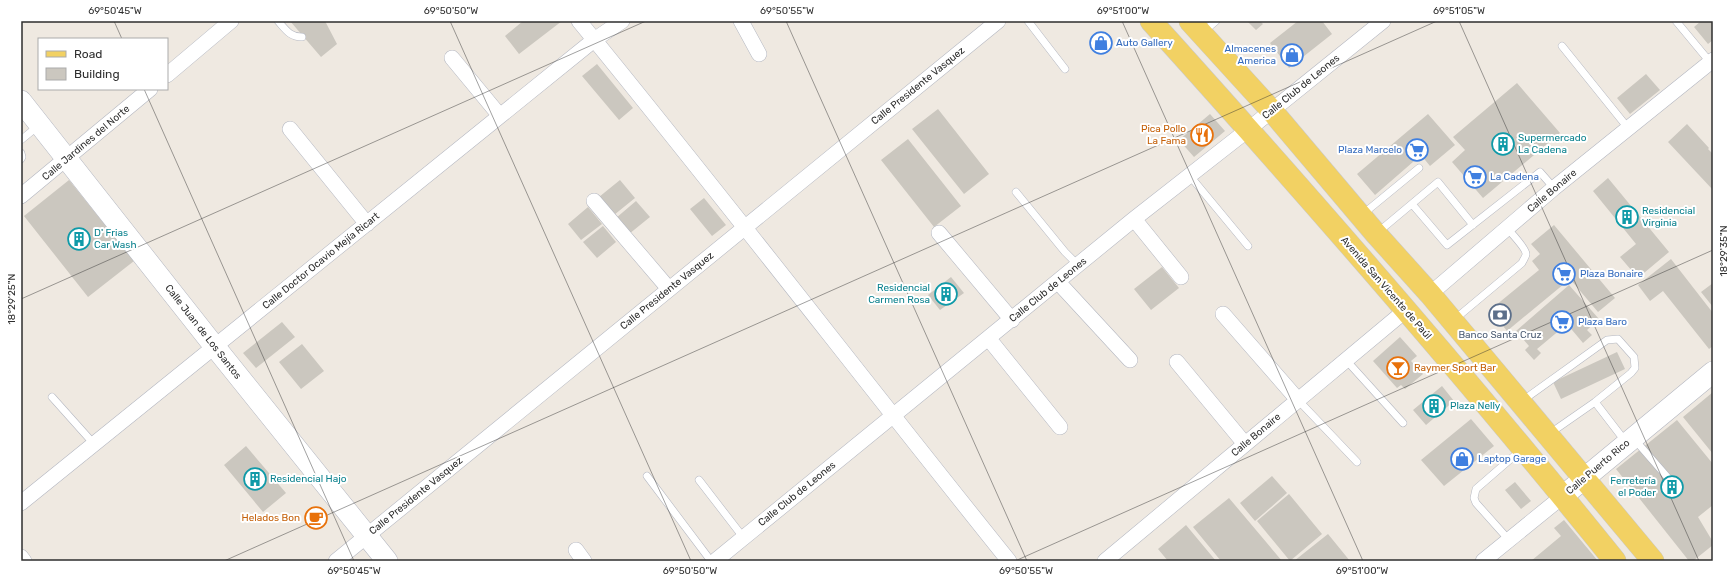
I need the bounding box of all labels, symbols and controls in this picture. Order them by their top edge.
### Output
text: 69°50'45"W [88,5,142,17]
text: 69°50'50"W [424,5,478,17]
text: 69°50'55"W [760,5,814,17]
text: 69°51'00"W [1097,5,1149,17]
text: 69°51'05"W [1433,5,1485,17]
shop icon: Auto Gallery [1088,30,1114,56]
place label: Auto Gallery [1116,37,1173,49]
legend [38,38,168,90]
shop icon: Almacenes America [1279,42,1305,68]
place label: Almacenes America [1225,43,1276,67]
street label: Calle Presidente Vasquez [869,45,967,127]
text: Road [74,47,102,61]
street label: Calle Club de Leones [1260,52,1342,122]
text: Building [74,67,120,81]
street label: Calle Jardines del Norte [40,103,133,183]
restaurant icon: Pica Pollo La Fama [1189,122,1215,148]
place label: Pica Pollo La Fama [1141,123,1186,147]
building icon: Supermercado La Cadena [1490,131,1516,157]
place label: Supermercado La Cadena [1518,132,1587,156]
supermarket icon: Plaza Marcelo [1404,137,1430,163]
place label: Plaza Marcelo [1338,144,1402,156]
supermarket icon: La Cadena [1462,164,1488,190]
street label: Calle Bonaire [1525,167,1579,215]
place label: La Cadena [1490,171,1539,183]
building icon: Residencial Virginia [1614,204,1640,230]
place label: Residencial Virginia [1642,205,1695,229]
street label: Calle Doctor Ocavio Mejía Ricart [260,210,382,312]
text: 18°29'35"N [1718,225,1730,277]
building icon: D' Frias Car Wash [66,226,92,252]
place label: D' Frias Car Wash [94,227,137,251]
street label: Avenida San Vicente de Paúl [1338,234,1434,342]
street label: Calle Presidente Vasquez [618,250,716,332]
street label: Calle Club de Leones [1007,255,1089,325]
supermarket icon: Plaza Bonaire [1551,261,1577,287]
place label: Plaza Bonaire [1580,268,1644,280]
text: 18°29'25"N [6,273,18,325]
building icon: Residencial Carmen Rosa [933,281,959,307]
street label: Calle Juan de Los Santos [162,282,244,382]
place label: Residencial Carmen Rosa [868,282,930,306]
bank icon: Banco Santa Cruz [1487,302,1513,328]
supermarket icon: Plaza Baro [1549,309,1575,335]
place label: Plaza Baro [1578,316,1627,328]
place label: Banco Santa Cruz [1458,329,1542,341]
bar icon: Raymer Sport Bar [1385,355,1411,381]
place label: Raymer Sport Bar [1414,362,1496,374]
building icon: Plaza Nelly [1421,393,1447,419]
place label: Plaza Nelly [1450,400,1501,412]
street label: Calle Bonaire [1229,411,1283,459]
street label: Calle Puerto Rico [1564,437,1632,497]
shop icon: Laptop Garage [1449,446,1475,472]
place label: Laptop Garage [1478,453,1547,465]
street label: Calle Presidente Vasquez [367,455,465,537]
street label: Calle Club de Leones [756,459,838,529]
building icon: Residencial Hajo [242,466,268,492]
place label: Residencial Hajo [270,473,347,485]
building icon: Ferretería el Poder [1659,474,1685,500]
place label: Ferretería el Poder [1610,475,1656,499]
cafe icon: Helados Bon [303,505,329,531]
place label: Helados Bon [242,512,300,524]
text: 69°50'45"W [327,565,381,577]
text: 69°50'50"W [663,565,717,577]
text: 69°50'55"W [999,565,1053,577]
text: 69°51'00"W [1336,565,1388,577]

